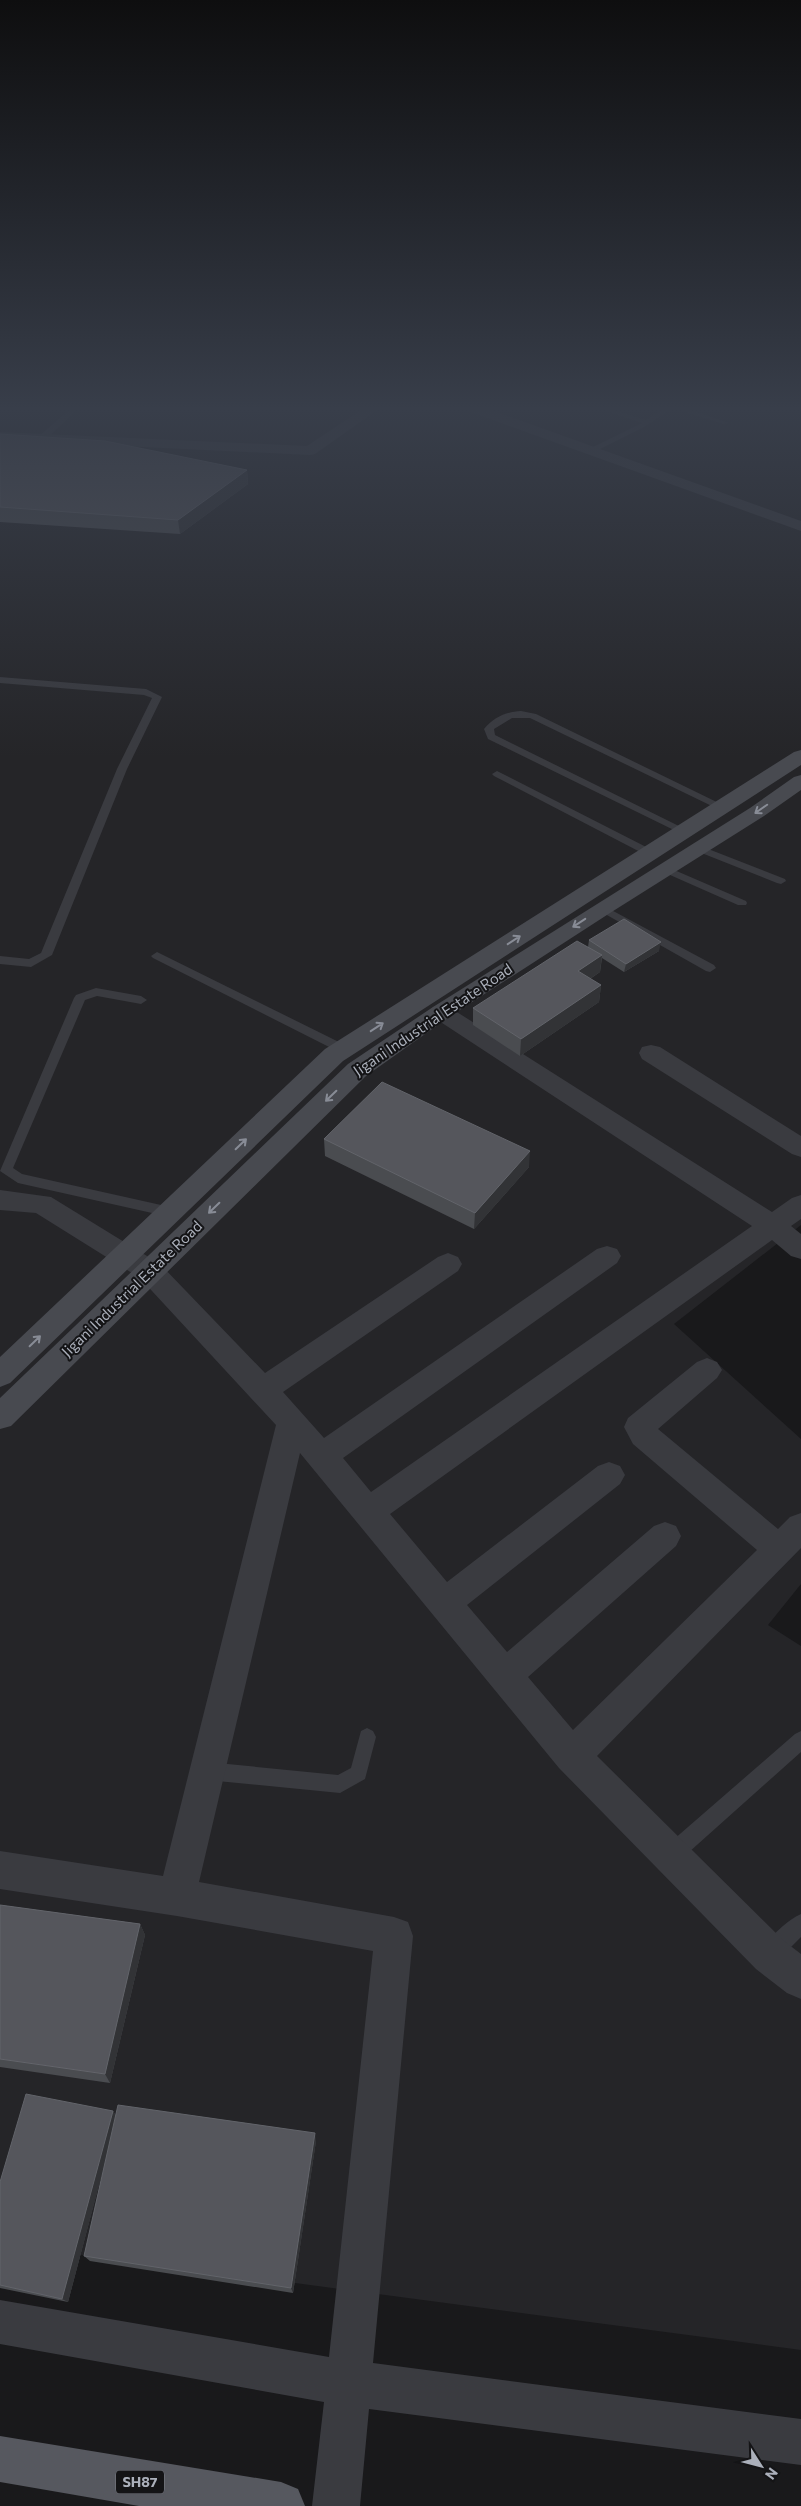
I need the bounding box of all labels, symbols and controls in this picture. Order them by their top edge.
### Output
one-way arrow [755,804,769,814]
one-way arrow [572,918,586,928]
one-way arrow [507,935,521,945]
street label: Jigani Industrial Estate Road [349,959,515,1079]
one-way arrow [370,1022,384,1033]
one-way arrow [325,1089,337,1102]
one-way arrow [235,1138,247,1150]
one-way arrow [209,1202,221,1214]
street label: Jigani Industrial Estate Road [57,1216,205,1360]
one-way arrow [29,1335,42,1347]
north arrow [736,2441,786,2491]
text: N [762,2465,782,2483]
road number: SH87 [116,2470,164,2494]

